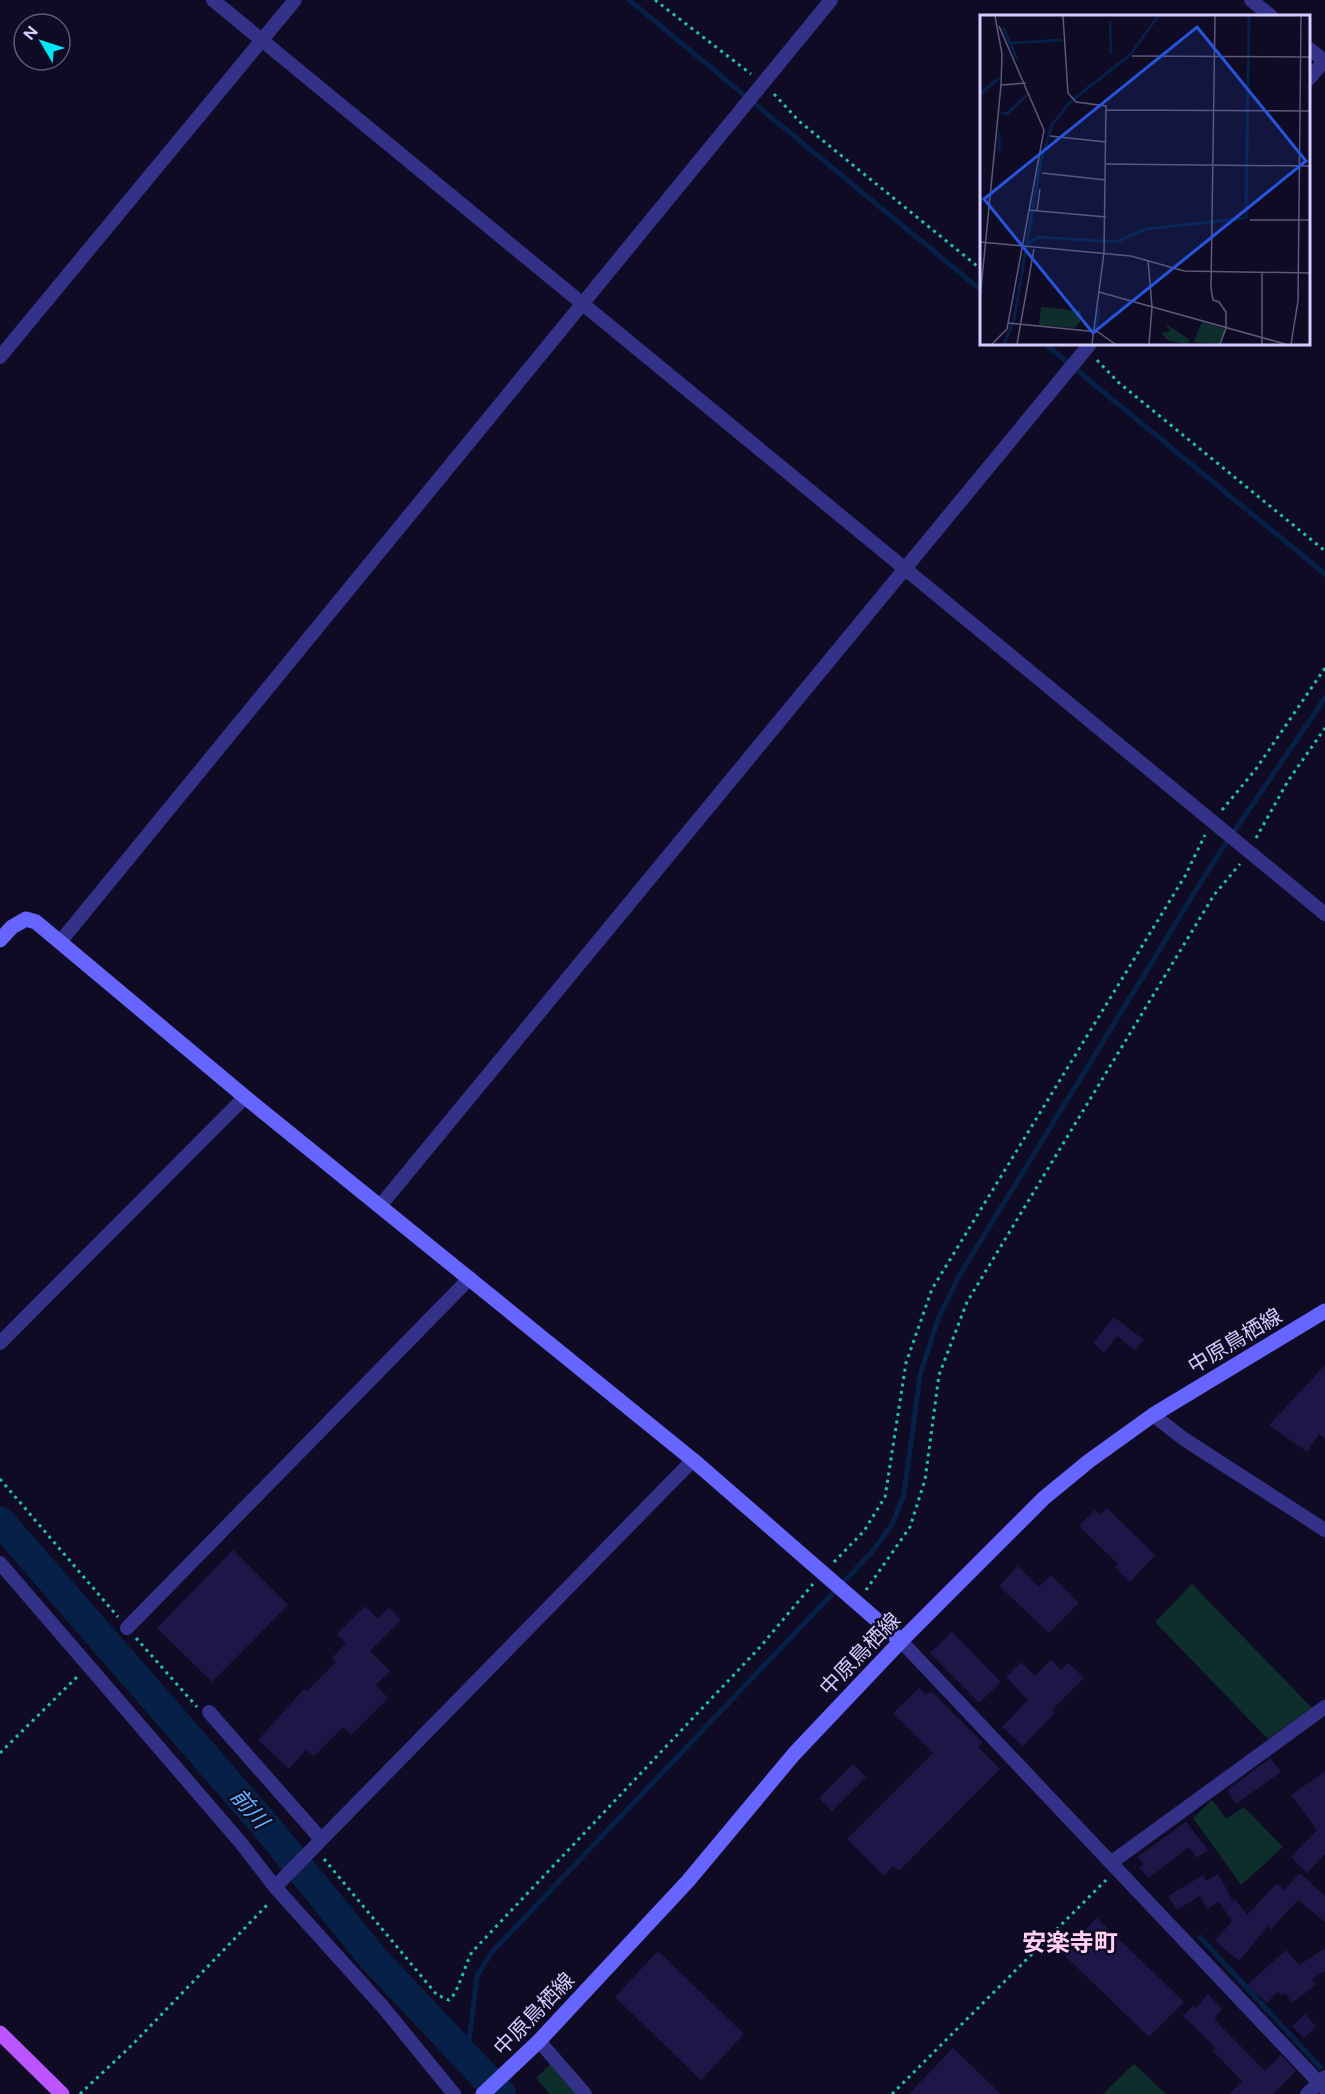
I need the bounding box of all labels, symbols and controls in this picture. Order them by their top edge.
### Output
north arrow [12,12,72,72]
inset map [980,15,1310,345]
text: N [19,22,42,44]
street label: 中原鳥栖線 [1183,1303,1286,1378]
street label: 中原鳥栖線 [814,1607,905,1700]
water label: 前川 [225,1783,276,1835]
district label: 安楽寺町 [1022,1928,1118,1957]
street label: 中原鳥栖線 [488,1967,579,2060]

